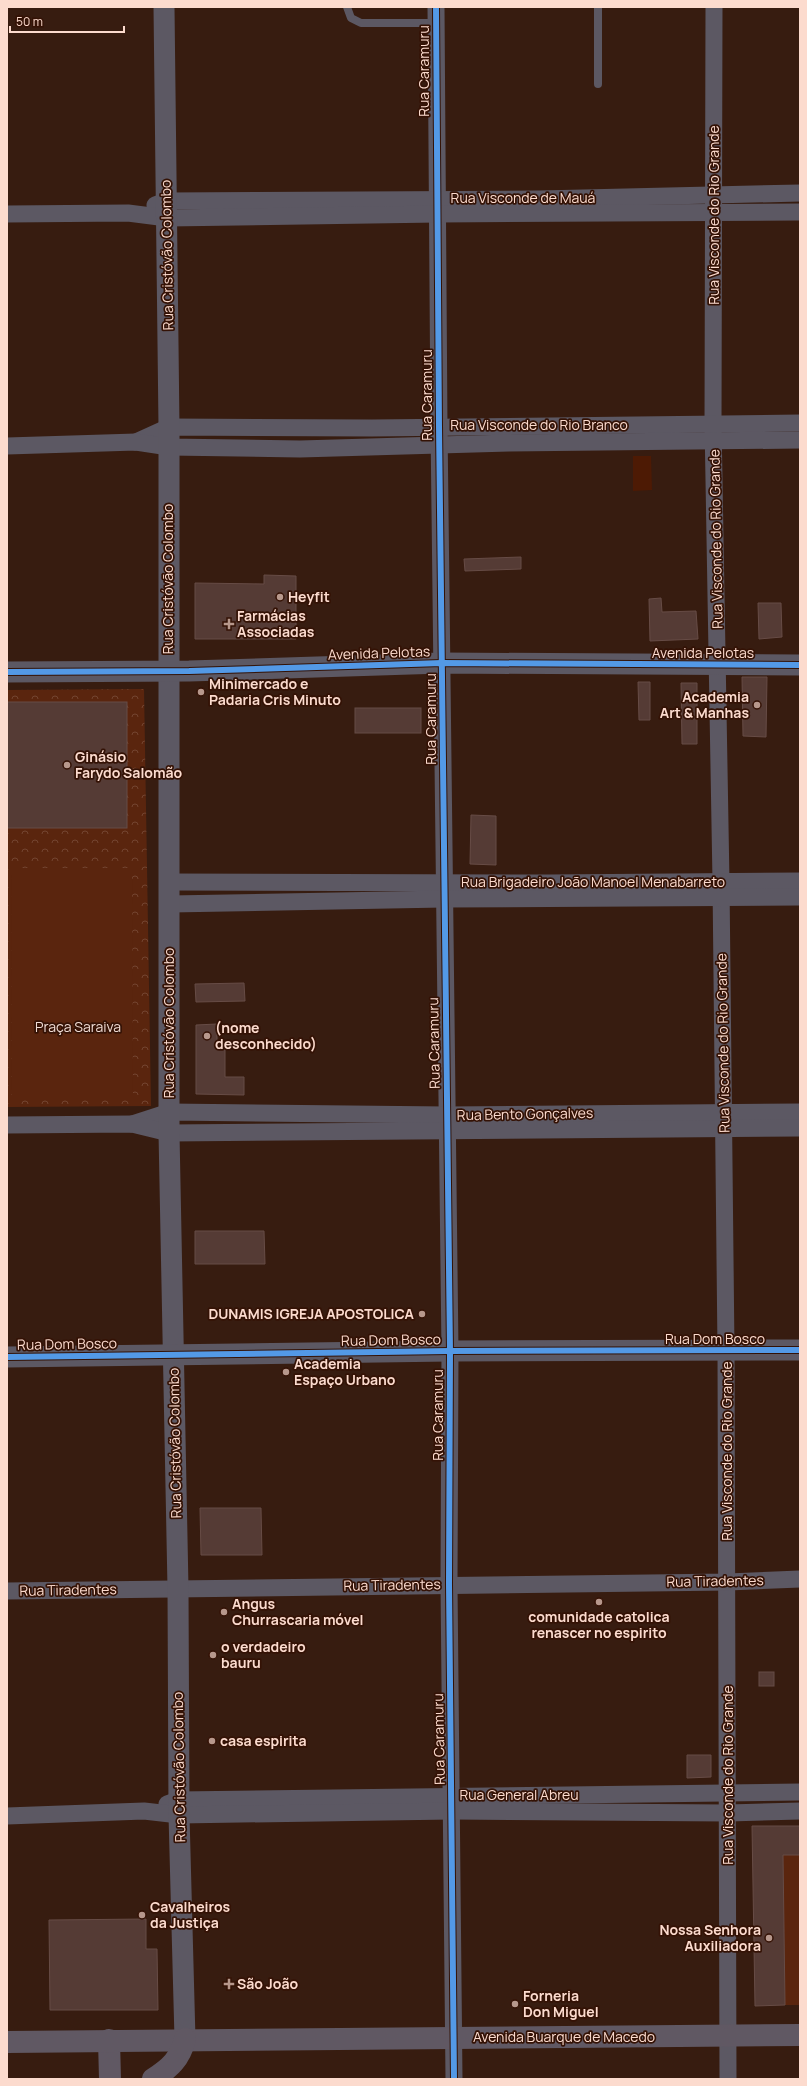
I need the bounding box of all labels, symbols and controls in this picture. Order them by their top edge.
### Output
scale bar [10,8,124,34]
text: 50 m [16,13,43,30]
street label: Rua Caramuru [414,25,433,117]
street label: Rua Visconde do Rio Grande [704,125,723,305]
street label: Rua Cristóvão Colombo [156,180,177,330]
street label: Rua Visconde de Mauá [451,188,595,207]
street label: Rua Caramuru [417,349,436,441]
street label: Rua Visconde do Rio Branco [450,415,628,434]
street label: Rua Visconde do Rio Grande [704,449,727,629]
street label: Rua Cristóvão Colombo [158,504,177,654]
place label: Heyfit [288,587,330,606]
marker: Heyfit [275,592,285,602]
place label: Farmácias Associadas [237,606,315,641]
marker: Farmácias Associadas [224,619,234,629]
street label: Avenida Pelotas [327,641,431,664]
street label: Avenida Pelotas [652,643,754,662]
street label: Rua Caramuru [421,673,440,765]
place label: Minimercado e Padaria Cris Minuto [209,674,341,709]
marker: Minimercado e Padaria Cris Minuto [196,687,206,697]
place label: Academia Art & Manhas [660,687,749,722]
marker: Academia Art & Manhas [752,700,762,710]
place label: Ginásio Farydo Salomão [75,747,183,782]
marker: Ginásio Farydo Salomão [62,760,72,770]
street label: Rua Brigadeiro João Manoel Menabarreto [461,872,725,891]
street label: Rua Cristóvão Colombo [159,948,178,1098]
street label: Rua Visconde do Rio Grande [711,953,734,1133]
street label: Rua Caramuru [423,997,444,1089]
park label: Praça Saraiva [35,1017,121,1036]
place label: (nome desconhecido) [215,1018,317,1053]
marker: (nome desconhecido) [202,1031,212,1041]
street label: Rua Bento Gonçalves [457,1103,593,1124]
place label: DUNAMIS IGREJA APOSTOLICA [208,1304,415,1323]
marker: DUNAMIS IGREJA APOSTOLICA [417,1309,427,1319]
street label: Rua Dom Bosco [341,1329,441,1350]
street label: Rua Dom Bosco [665,1329,765,1348]
street label: Rua Dom Bosco [17,1333,117,1354]
place label: Academia Espaço Urbano [294,1354,396,1389]
street label: Rua Visconde do Rio Grande [717,1361,736,1541]
marker: Academia Espaço Urbano [281,1367,291,1377]
street label: Rua Cristóvão Colombo [164,1368,185,1518]
street label: Rua Caramuru [428,1369,447,1461]
street label: Rua Tiradentes [666,1570,764,1591]
street label: Rua Tiradentes [343,1574,441,1595]
street label: Rua Tiradentes [19,1579,117,1600]
place label: Angus Churrascaria móvel [232,1594,364,1629]
marker: comunidade catolica renascer no espirito [594,1597,604,1607]
marker: Angus Churrascaria móvel [219,1607,229,1617]
place label: comunidade catolica renascer no espirito [528,1607,670,1642]
place label: o verdadeiro bauru [221,1637,306,1672]
marker: o verdadeiro bauru [208,1650,218,1660]
street label: Rua Visconde do Rio Grande [718,1685,737,1865]
street label: Rua Cristóvão Colombo [168,1692,189,1842]
street label: Rua Caramuru [428,1693,449,1785]
place label: casa espirita [220,1731,307,1750]
marker: casa espirita [207,1736,217,1746]
street label: Rua General Abreu [459,1785,579,1804]
place label: Cavalheiros da Justiça [150,1897,230,1932]
marker: Cavalheiros da Justiça [137,1910,147,1920]
place label: Nossa Senhora Auxiliadora [659,1920,761,1955]
marker: Nossa Senhora Auxiliadora [764,1933,774,1943]
place label: São João [237,1974,298,1993]
marker: São João [224,1979,234,1989]
place label: Forneria Don Miguel [523,1986,599,2021]
marker: Forneria Don Miguel [510,1999,520,2009]
street label: Avenida Buarque de Macedo [473,2027,655,2046]

